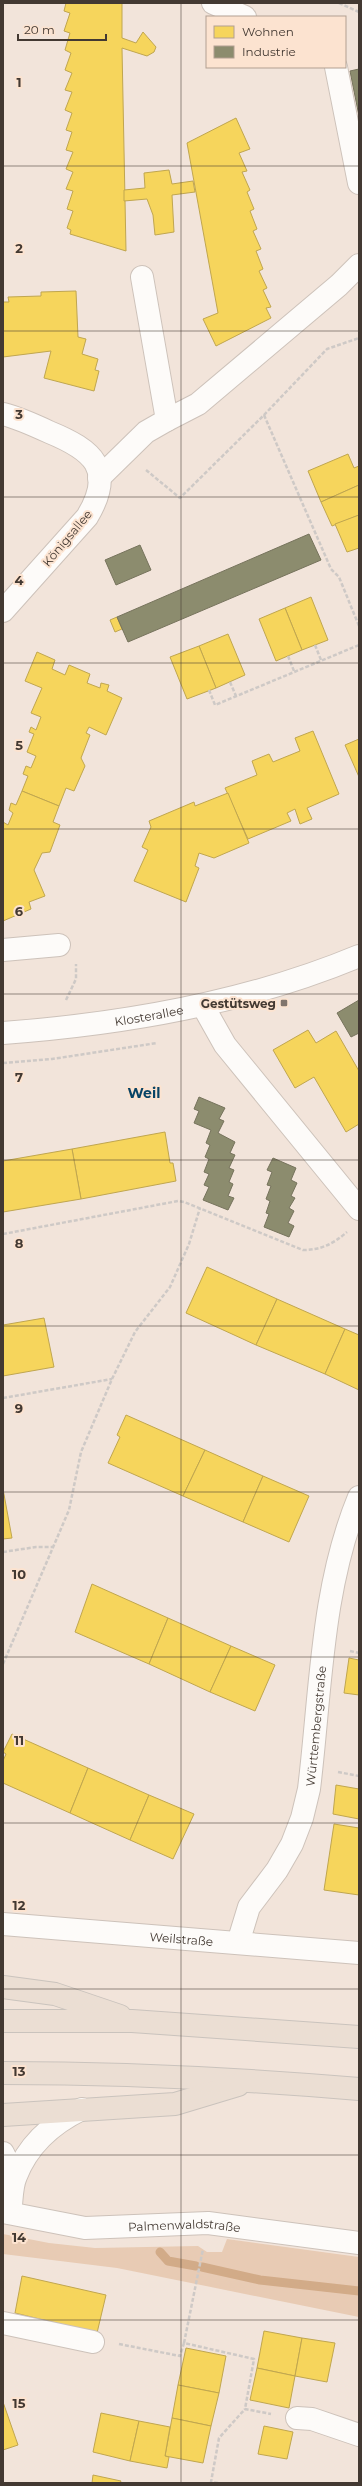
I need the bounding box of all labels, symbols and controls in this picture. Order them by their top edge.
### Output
scale bar [18,16,106,42]
legend [206,16,346,68]
text: 20 m [24,22,55,37]
text: Wohnen [242,24,294,39]
text: Industrie [242,44,296,59]
text: 1 [16,74,22,90]
text: 2 [15,240,23,256]
text: 3 [14,406,23,422]
street label: Königsallee [39,507,95,569]
text: 4 [15,572,24,588]
text: 5 [15,737,23,753]
text: 6 [15,903,24,919]
place label: Gestütsweg [201,996,276,1011]
marker: Gestütsweg [279,998,289,1008]
street label: Klosterallee [113,1002,185,1028]
text: 7 [15,1069,23,1085]
district label: Weil [128,1084,160,1102]
text: 8 [15,1235,24,1251]
text: 9 [15,1400,23,1416]
text: 10 [12,1566,26,1582]
street label: Württembergstraße [302,1665,329,1787]
text: 11 [14,1732,24,1748]
text: 12 [13,1897,26,1913]
street label: Weilstraße [149,1928,214,1949]
text: 13 [13,2063,26,2079]
street label: Palmenwaldstraße [128,2215,242,2235]
text: 14 [12,2229,26,2245]
text: 15 [13,2395,26,2411]

